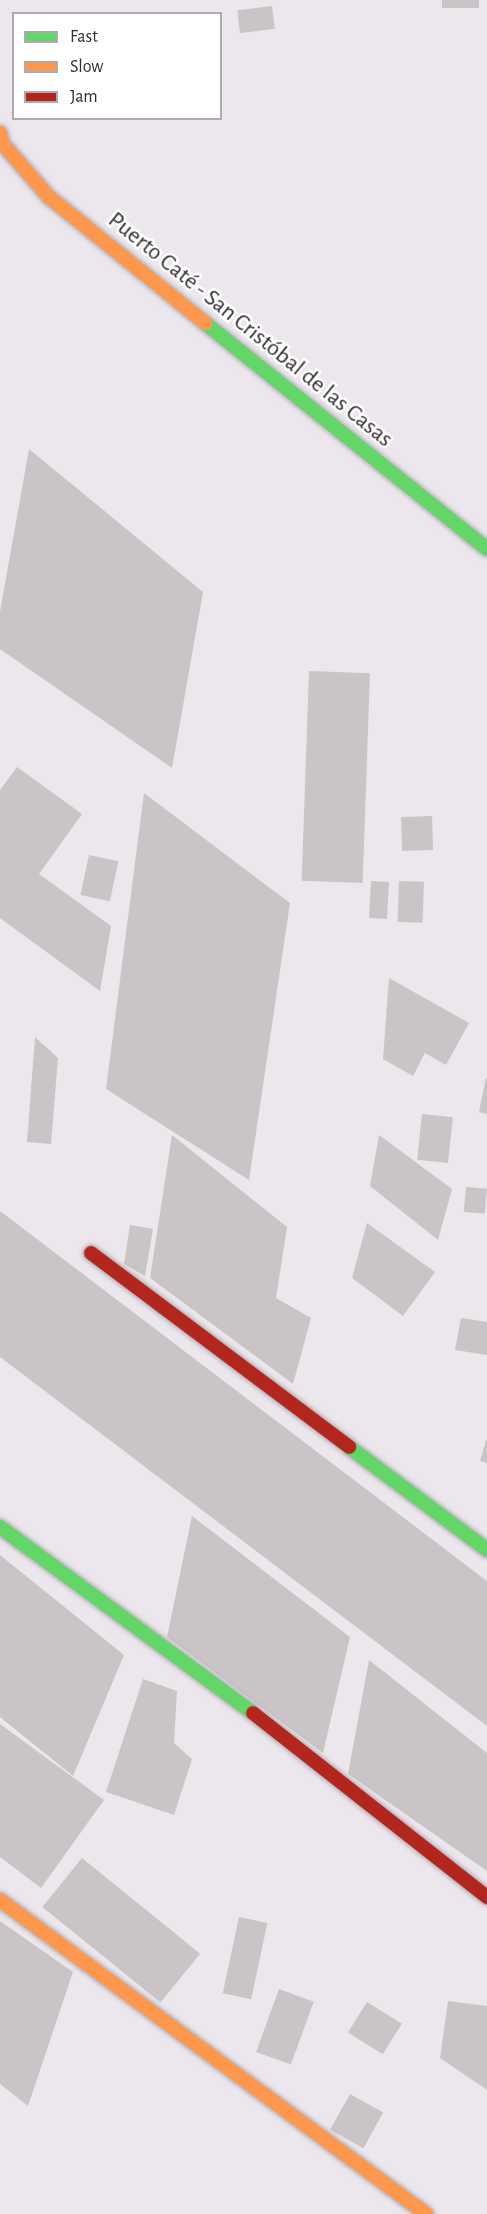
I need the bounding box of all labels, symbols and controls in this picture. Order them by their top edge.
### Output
legend [12,12,222,120]
text: Fast [70,28,98,46]
text: Slow [70,58,103,76]
text: Jam [70,88,98,106]
street label: Puerto Caté - San Cristóbal de las Casas [102,206,398,454]

